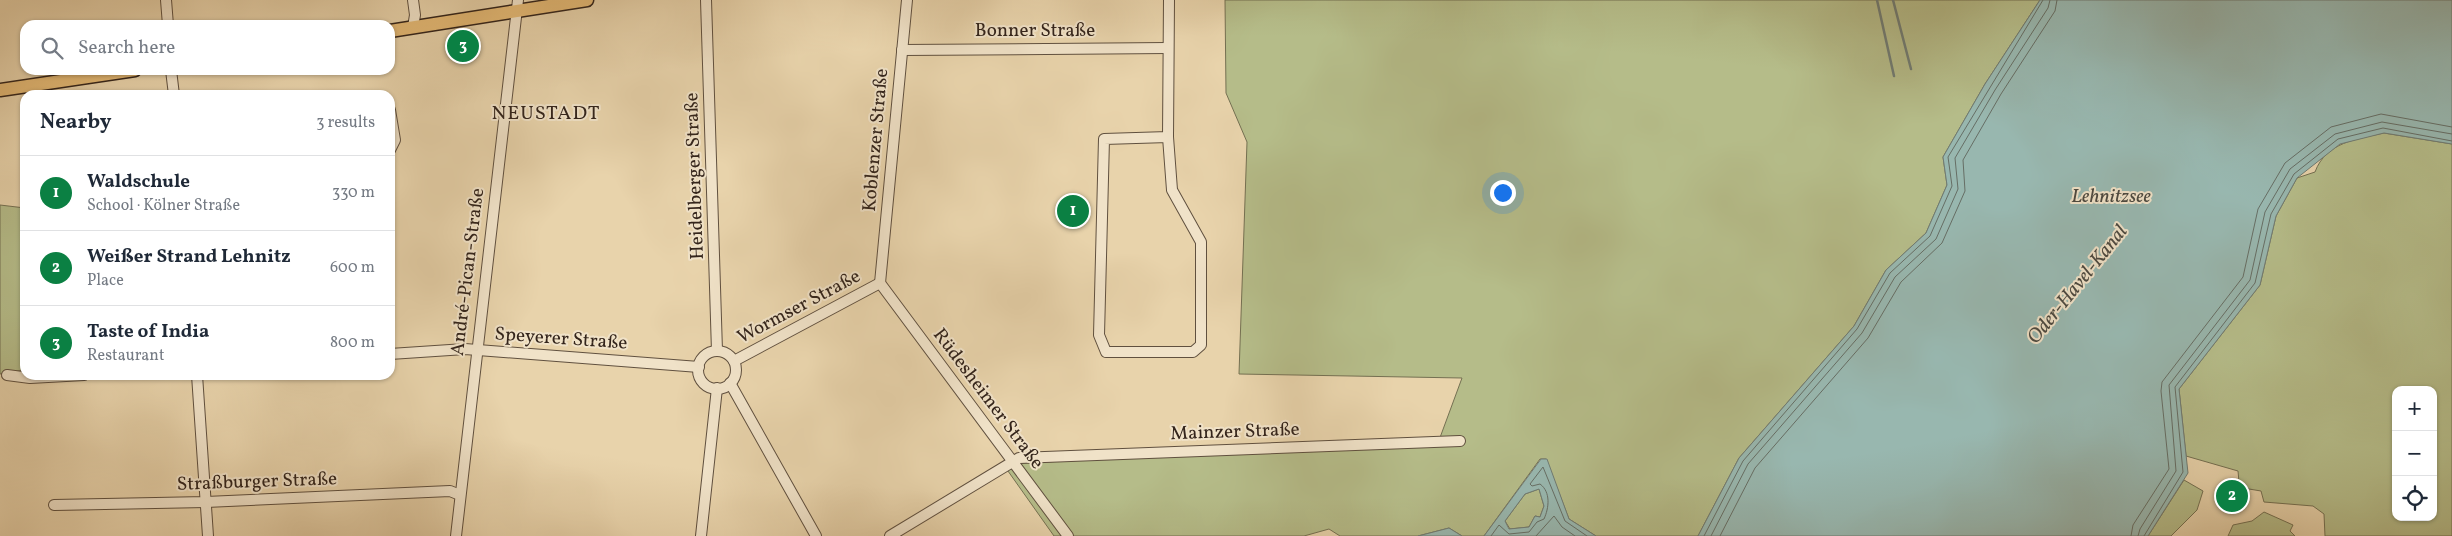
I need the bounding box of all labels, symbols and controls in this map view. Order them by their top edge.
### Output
street label: Bonner Straße [975,18,1095,44]
search box [20,20,395,75]
pin: 3 [447,27,479,65]
icon: search [38,34,66,62]
text: Search here [78,35,175,61]
street label: Koblenzer Straße [857,67,895,213]
street label: Heidelberger Straße [679,92,711,260]
district label: NEUSTADT [491,100,601,128]
text: Nearby [40,108,111,137]
text: 3 results [316,112,375,134]
text: Waldschule [87,169,190,195]
your location [1490,180,1516,206]
text: 1 [53,182,59,204]
text: 330 m [332,182,375,204]
water label: Lehnitzsee [2071,183,2151,211]
street label: André-Pican-Straße [445,187,491,357]
pin: 1 [1057,192,1089,230]
text: School · Kölner Straße [87,195,240,217]
water label: Oder-Havel-Kanal [2021,219,2135,351]
text: Weißer Strand Lehnitz [87,244,291,270]
text: 2 [52,257,60,279]
text: 600 m [330,257,375,279]
street label: Wormser Straße [733,264,865,350]
text: Place [87,270,124,292]
text: Taste of India [87,319,209,345]
street label: Speyerer Straße [494,321,628,357]
street label: Rüdesheimer Straße [926,323,1050,475]
text: 3 [52,332,60,354]
text: 800 m [330,332,375,354]
text: Restaurant [87,345,165,367]
map controls [2392,386,2437,521]
button: + [2392,386,2437,431]
street label: Mainzer Straße [1170,417,1300,447]
button: − [2392,431,2437,476]
street label: Straßburger Straße [176,466,338,498]
button: locate [2392,476,2437,521]
pin: 2 [2216,477,2248,515]

